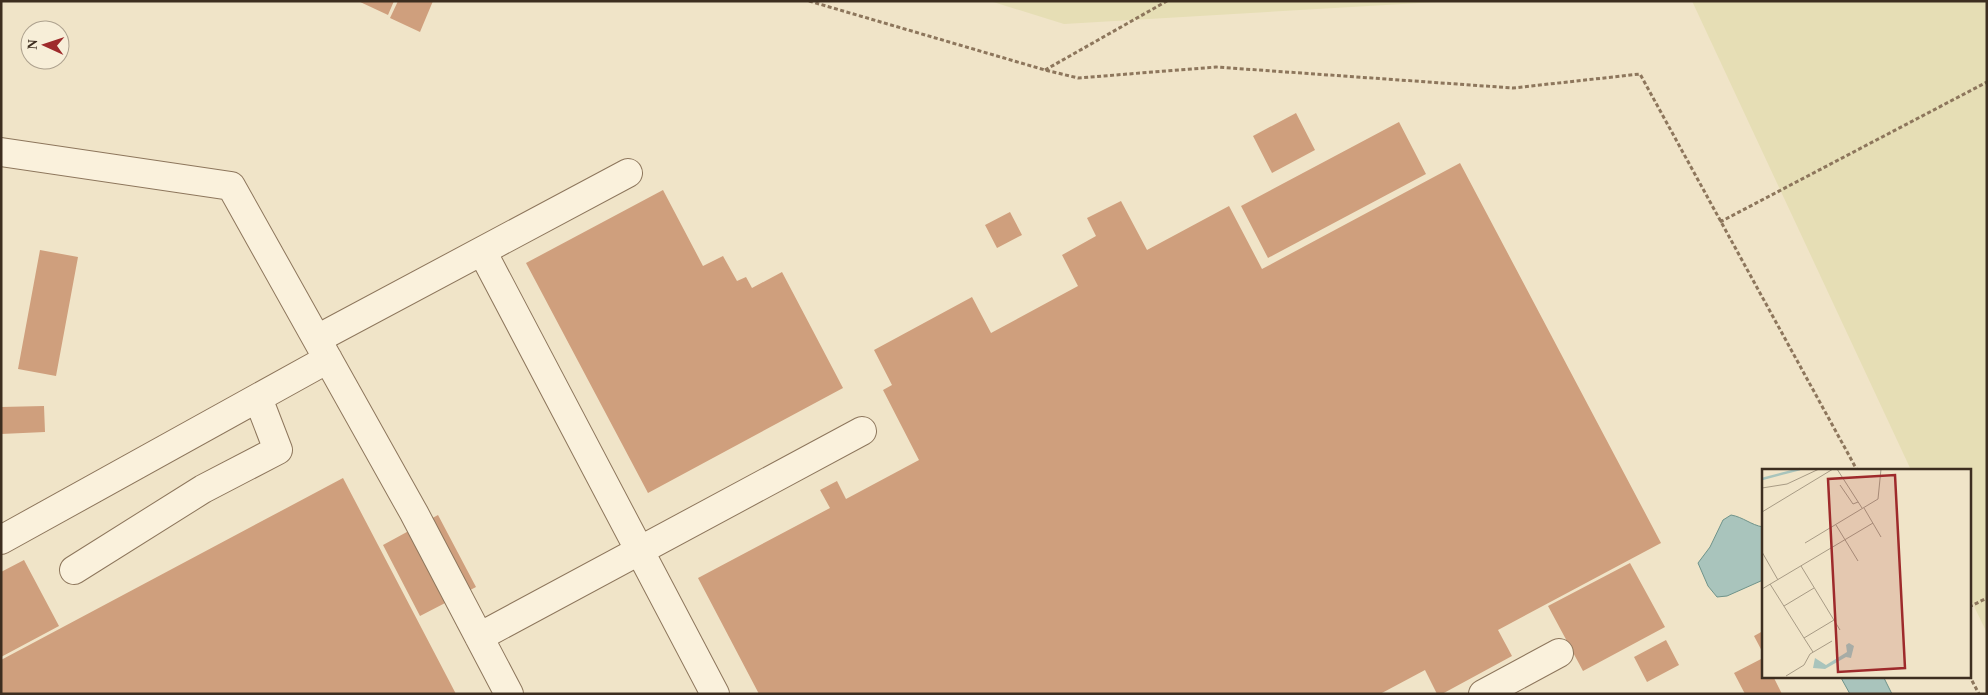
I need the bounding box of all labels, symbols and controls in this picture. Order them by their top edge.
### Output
north arrow [20,20,70,70]
text: N [25,39,40,50]
inset map [1762,469,1970,678]

